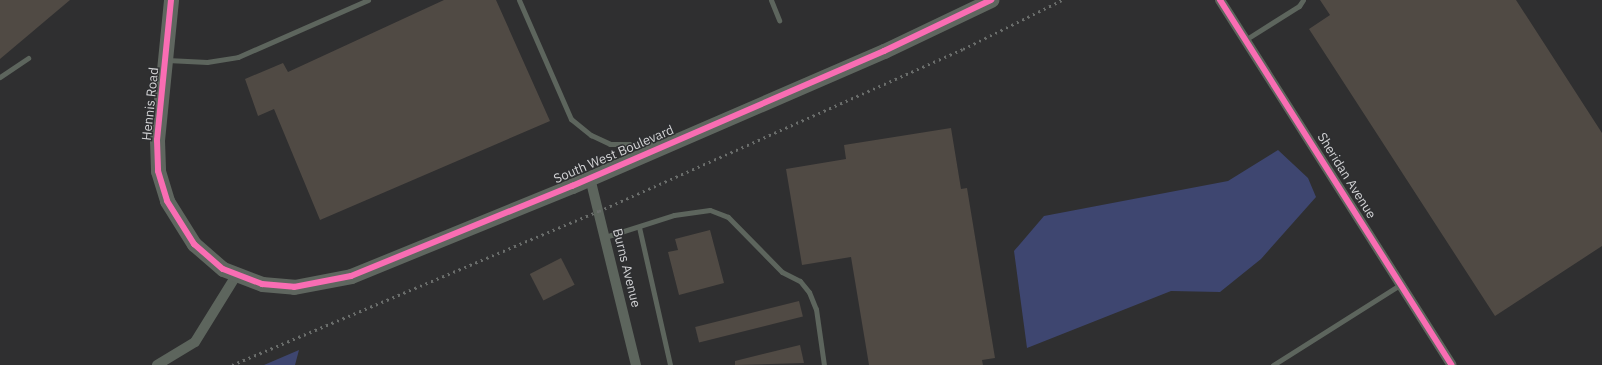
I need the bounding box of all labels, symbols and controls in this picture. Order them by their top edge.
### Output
street label: Hennis Road [139,67,163,141]
street label: South West Boulevard [552,123,676,187]
street label: Sheridan Avenue [1313,130,1379,222]
street label: Burns Avenue [609,227,643,309]

